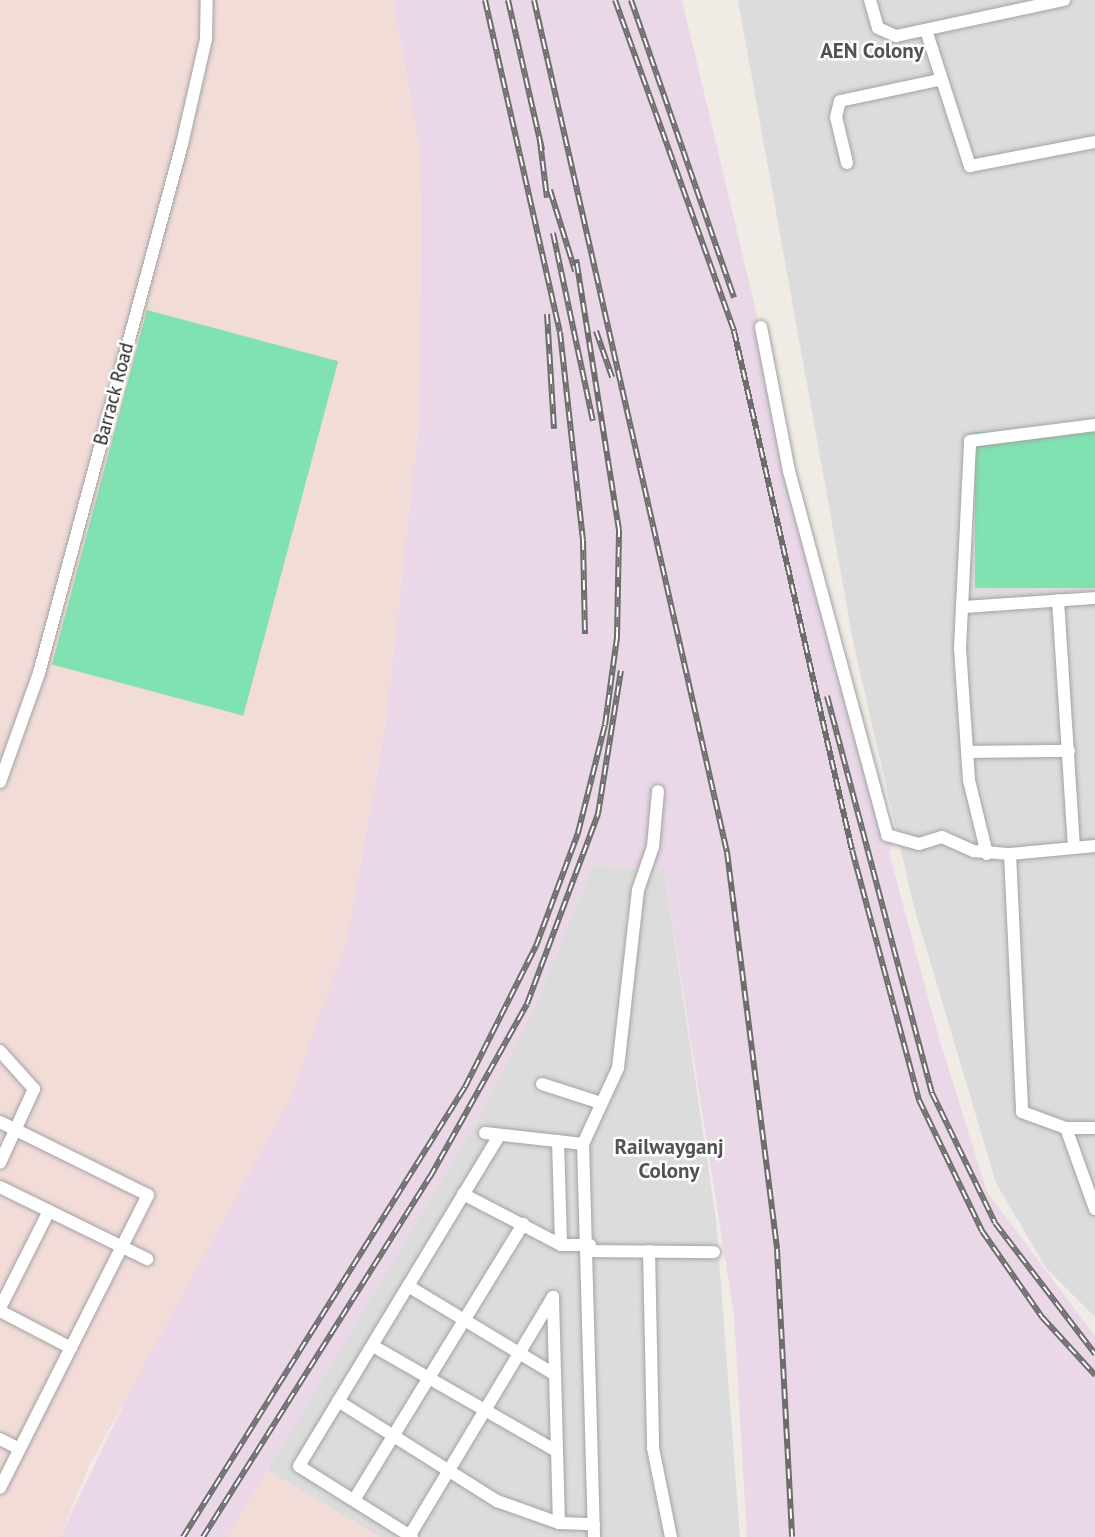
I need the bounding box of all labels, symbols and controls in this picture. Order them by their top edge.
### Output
district label: AEN Colony [820,38,924,64]
street label: Barrack Road [89,340,139,448]
district label: Railwayganj Colony [614,1134,724,1184]

